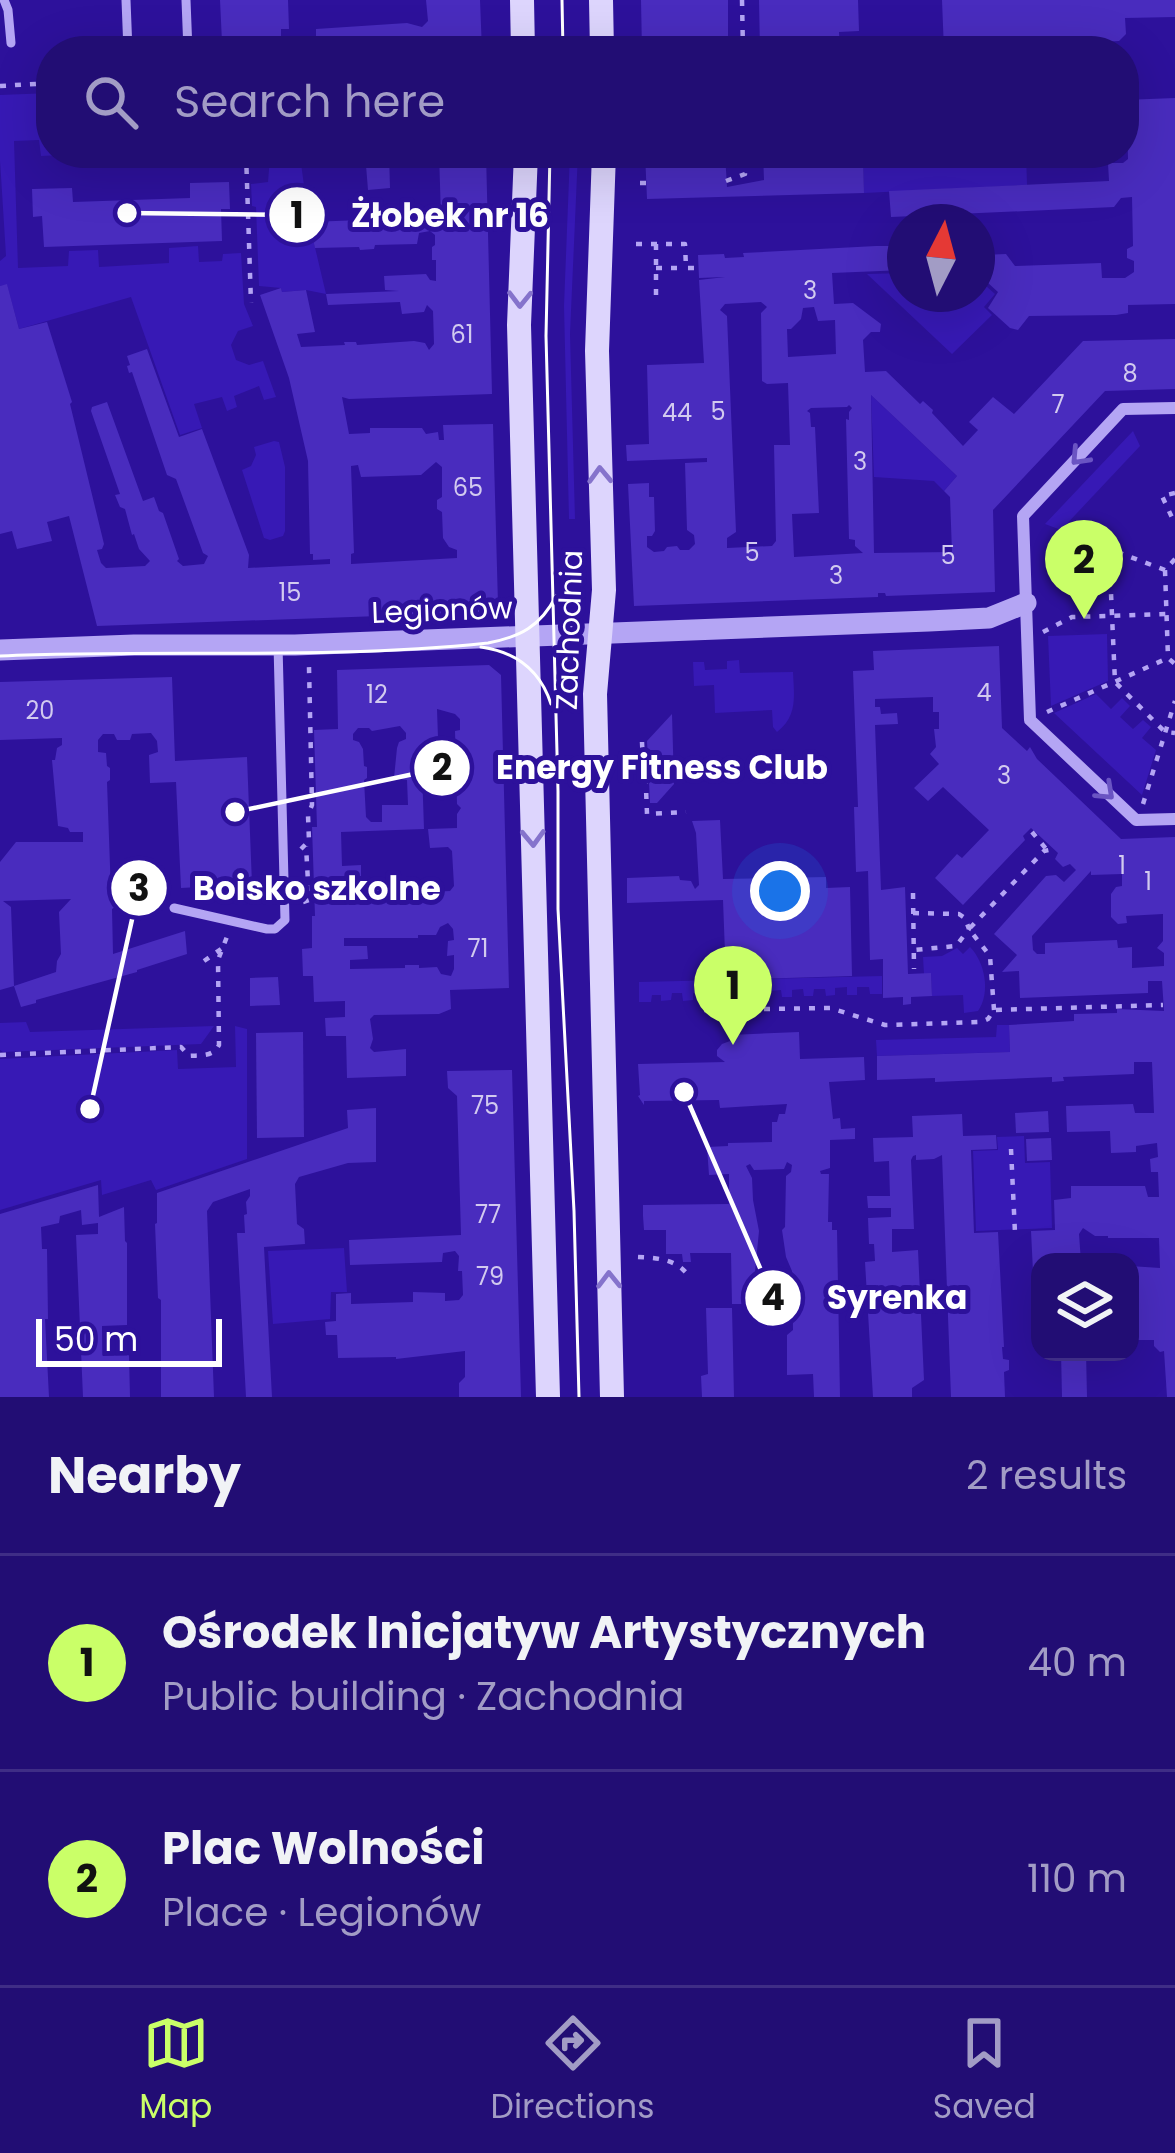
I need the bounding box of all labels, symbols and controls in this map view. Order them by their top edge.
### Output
search box [36,36,1139,168]
icon: search [78,69,144,135]
text: Search here [174,70,445,133]
callout: Żłobek nr 16 [267,181,573,250]
text: 1 [290,190,304,241]
text: Żłobek nr 16 [351,192,549,239]
north arrow [887,204,995,312]
house number: 3 [803,274,817,307]
one-way arrow [507,290,533,309]
house number: 61 [451,318,473,351]
house number: 8 [1122,357,1138,390]
house number: 7 [1051,388,1065,421]
house number: 5 [710,395,726,428]
house number: 44 [662,396,692,429]
one-way arrow [1071,443,1093,465]
house number: 3 [853,445,867,478]
one-way arrow [588,465,614,484]
house number: 65 [453,471,483,504]
pin: 2 [1045,520,1123,619]
house number: 5 [744,536,760,569]
house number: 5 [940,539,956,572]
street label: Zachodnia [545,549,593,711]
house number: 3 [829,559,843,592]
house number: 15 [279,576,301,609]
street label: Legionów [371,586,514,634]
house number: 4 [976,676,992,709]
house number: 12 [366,678,388,711]
house number: 20 [26,694,54,727]
callout: Energy Fitness Club [412,733,852,802]
text: 2 [432,742,452,793]
text: Energy Fitness Club [496,744,828,791]
house number: 3 [997,759,1011,792]
one-way arrow [1092,777,1114,799]
one-way arrow [520,829,546,848]
house number: 1 [1118,849,1126,882]
callout: Boisko szkolne [109,854,465,923]
your location [750,861,810,921]
text: 3 [128,863,150,914]
text: Boisko szkolne [193,865,441,912]
house number: 1 [1144,865,1152,898]
house number: 71 [468,932,488,965]
pin: 1 [694,946,772,1045]
house number: 75 [471,1089,499,1122]
house number: 77 [475,1198,501,1231]
map controls [1031,1253,1139,1361]
button: layers [1031,1253,1139,1361]
house number: 79 [476,1260,504,1293]
callout: Syrenka [743,1263,991,1332]
one-way arrow [597,1270,623,1289]
text: 4 [761,1272,785,1323]
text: Syrenka [827,1274,967,1321]
scale bar [36,1313,222,1366]
text: 50 m [54,1316,138,1363]
text: Nearby [48,1439,241,1511]
text: 2 results [966,1448,1127,1503]
text: Ośrodek Inicjatyw Artystycznych [162,1601,926,1664]
text: 1 [80,1635,94,1690]
text: 40 m [1027,1635,1127,1690]
text: Public building · Zachodnia [162,1669,684,1724]
text: Plac Wolności [162,1817,485,1880]
text: 2 [76,1851,98,1906]
text: 110 m [1027,1851,1127,1906]
text: Place · Legionów [162,1885,481,1940]
tab: Map [139,2010,212,2132]
tab: Directions [491,2010,654,2132]
tab: Saved [933,2010,1036,2132]

